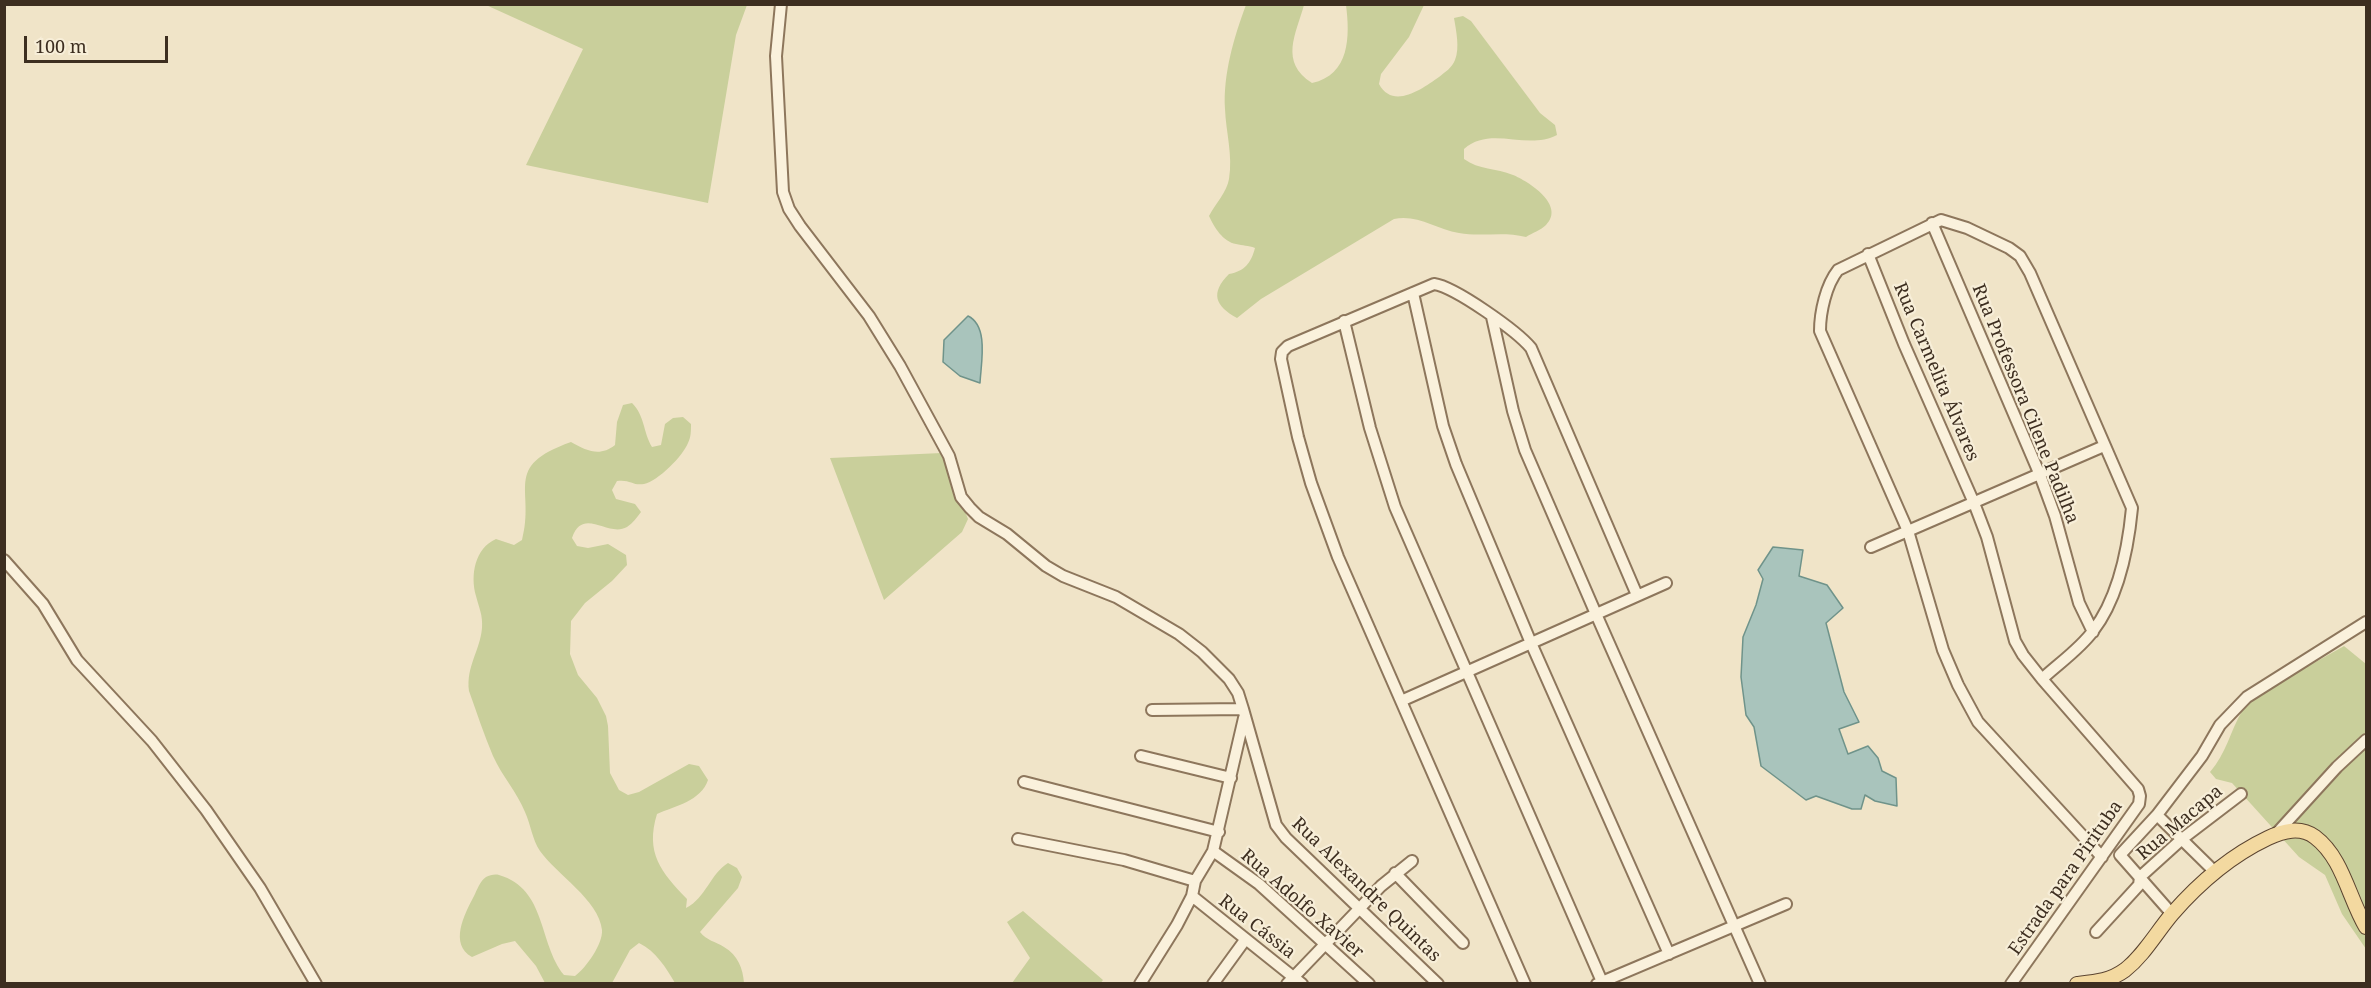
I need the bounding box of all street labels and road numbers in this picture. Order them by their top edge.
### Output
street label: Rua Carmelita Álvares [1889,279,1983,465]
street label: Rua Professora Cilene Padilha [1967,281,2083,527]
street label: Rua Macapa [2133,781,2227,865]
street label: Estrada para Pirituba [2004,797,2128,959]
street label: Rua Alexandre Quintas [1287,813,1445,967]
street label: Rua Adolfo Xavier [1236,845,1368,963]
street label: Rua Cássia [1214,890,1300,964]

